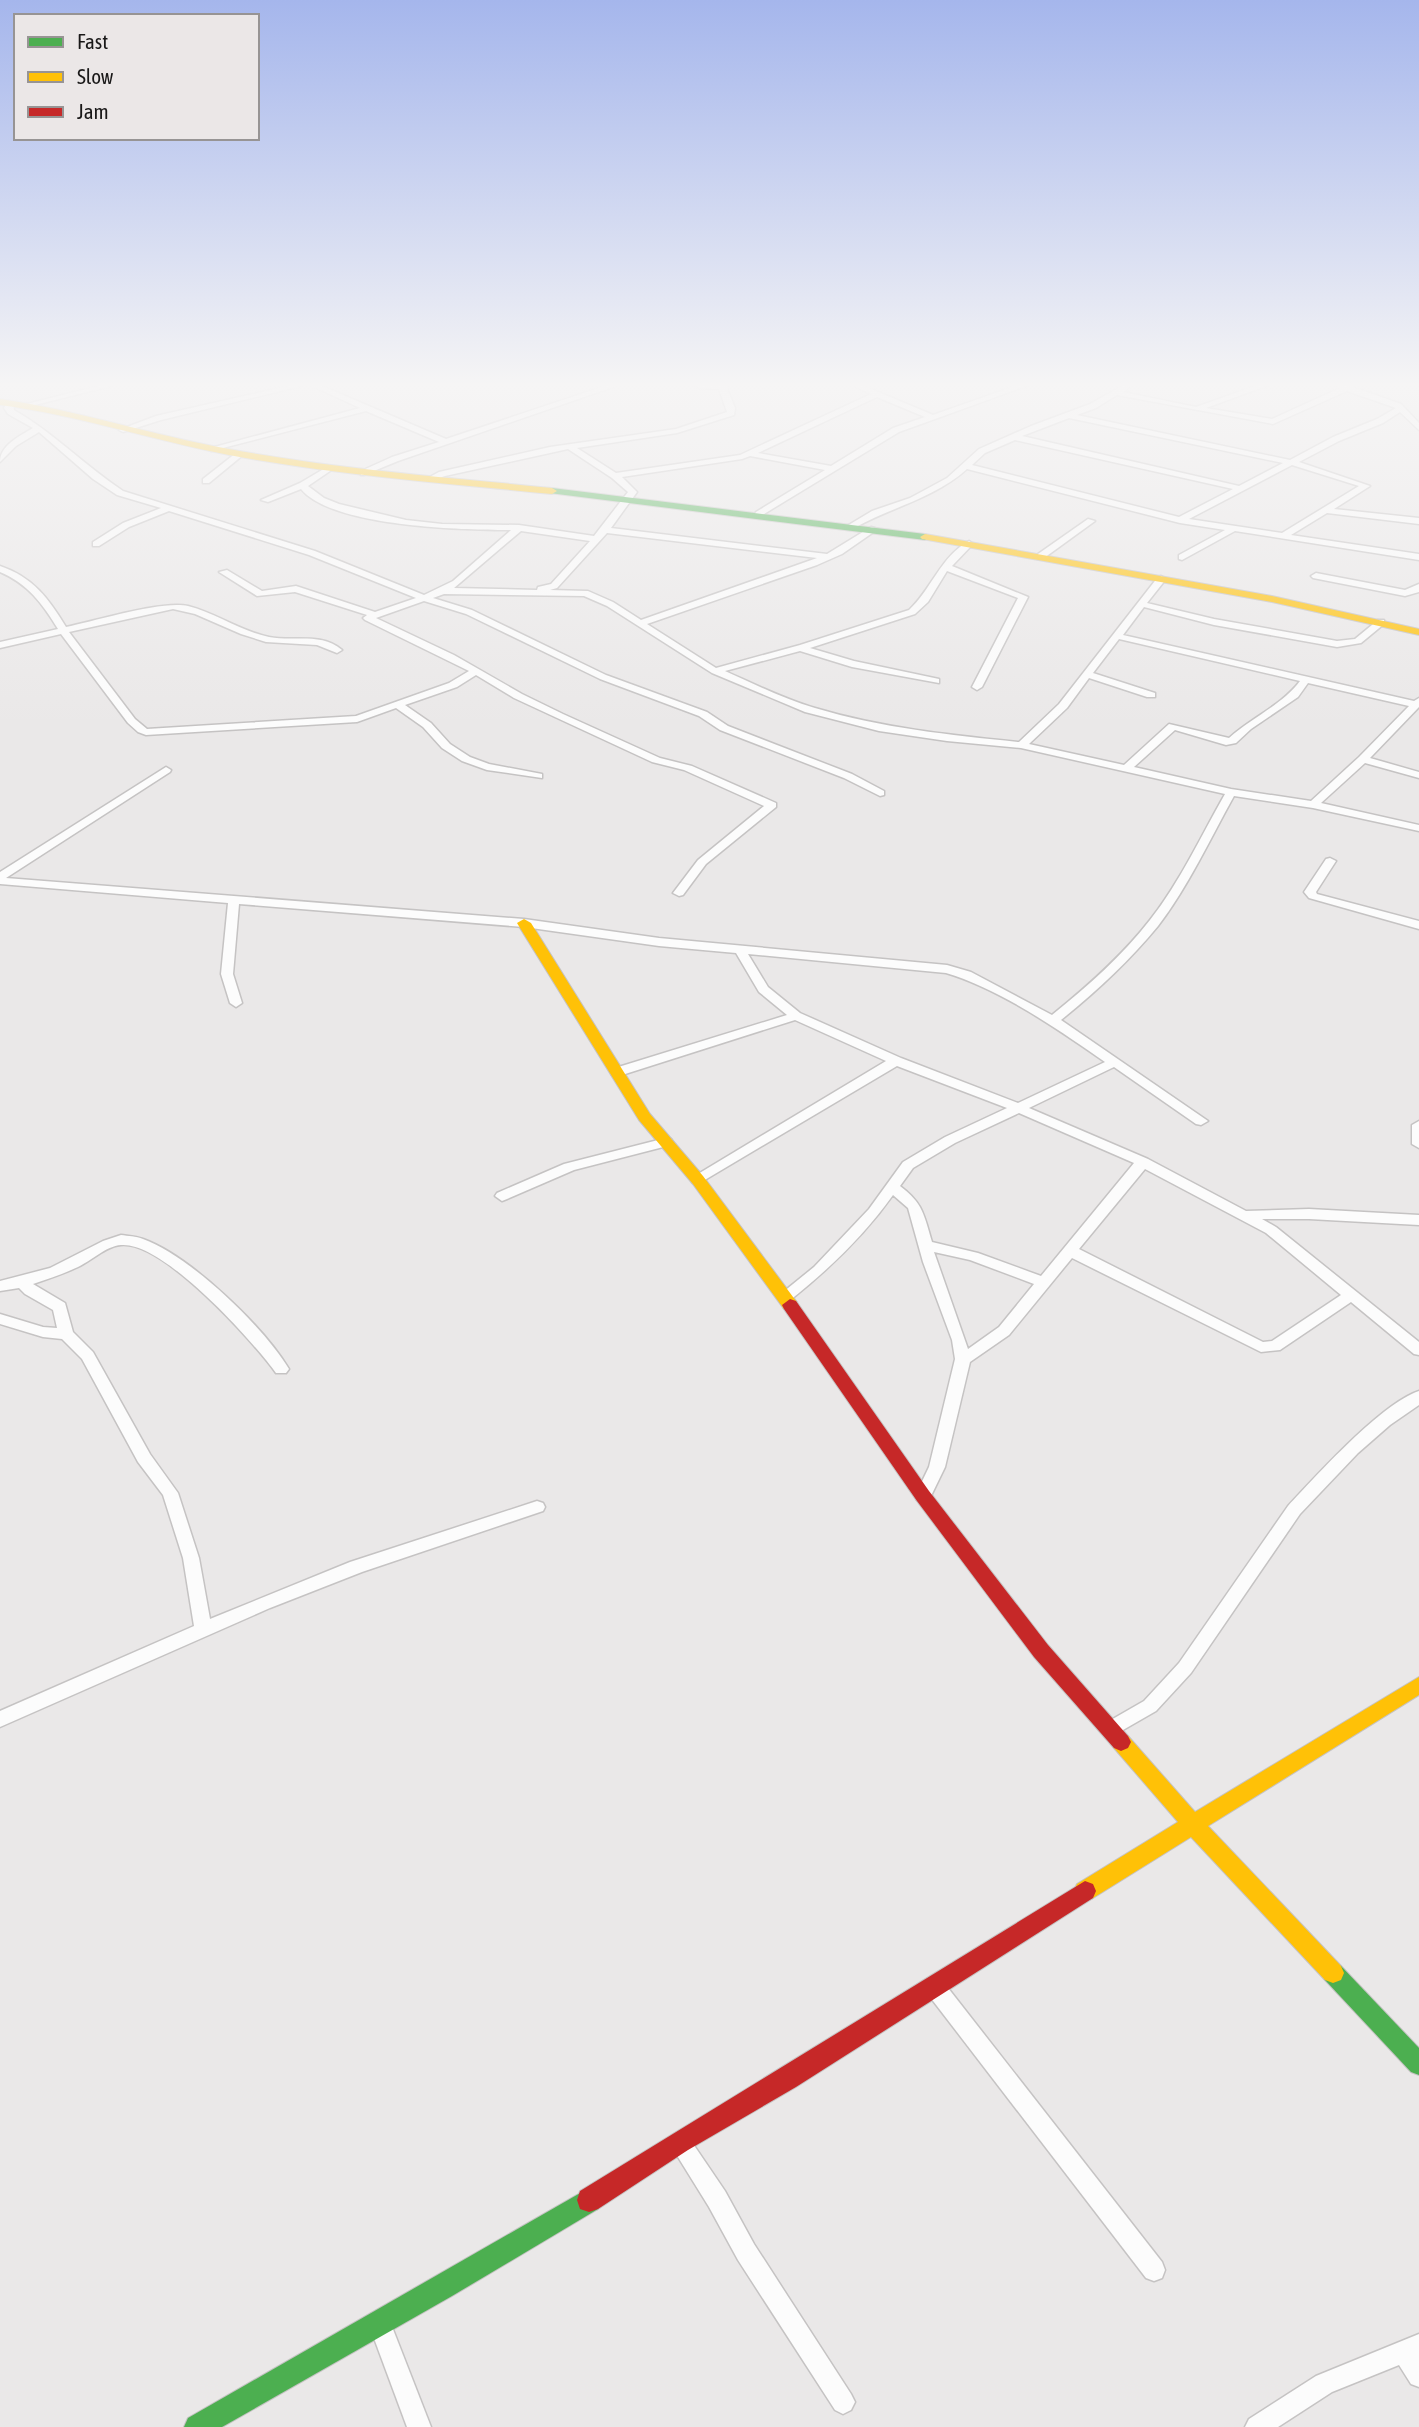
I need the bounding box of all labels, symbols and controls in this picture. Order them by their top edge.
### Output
legend [14,14,259,140]
text: Fast [77,29,108,53]
text: Slow [77,64,114,88]
text: Jam [77,99,109,123]

